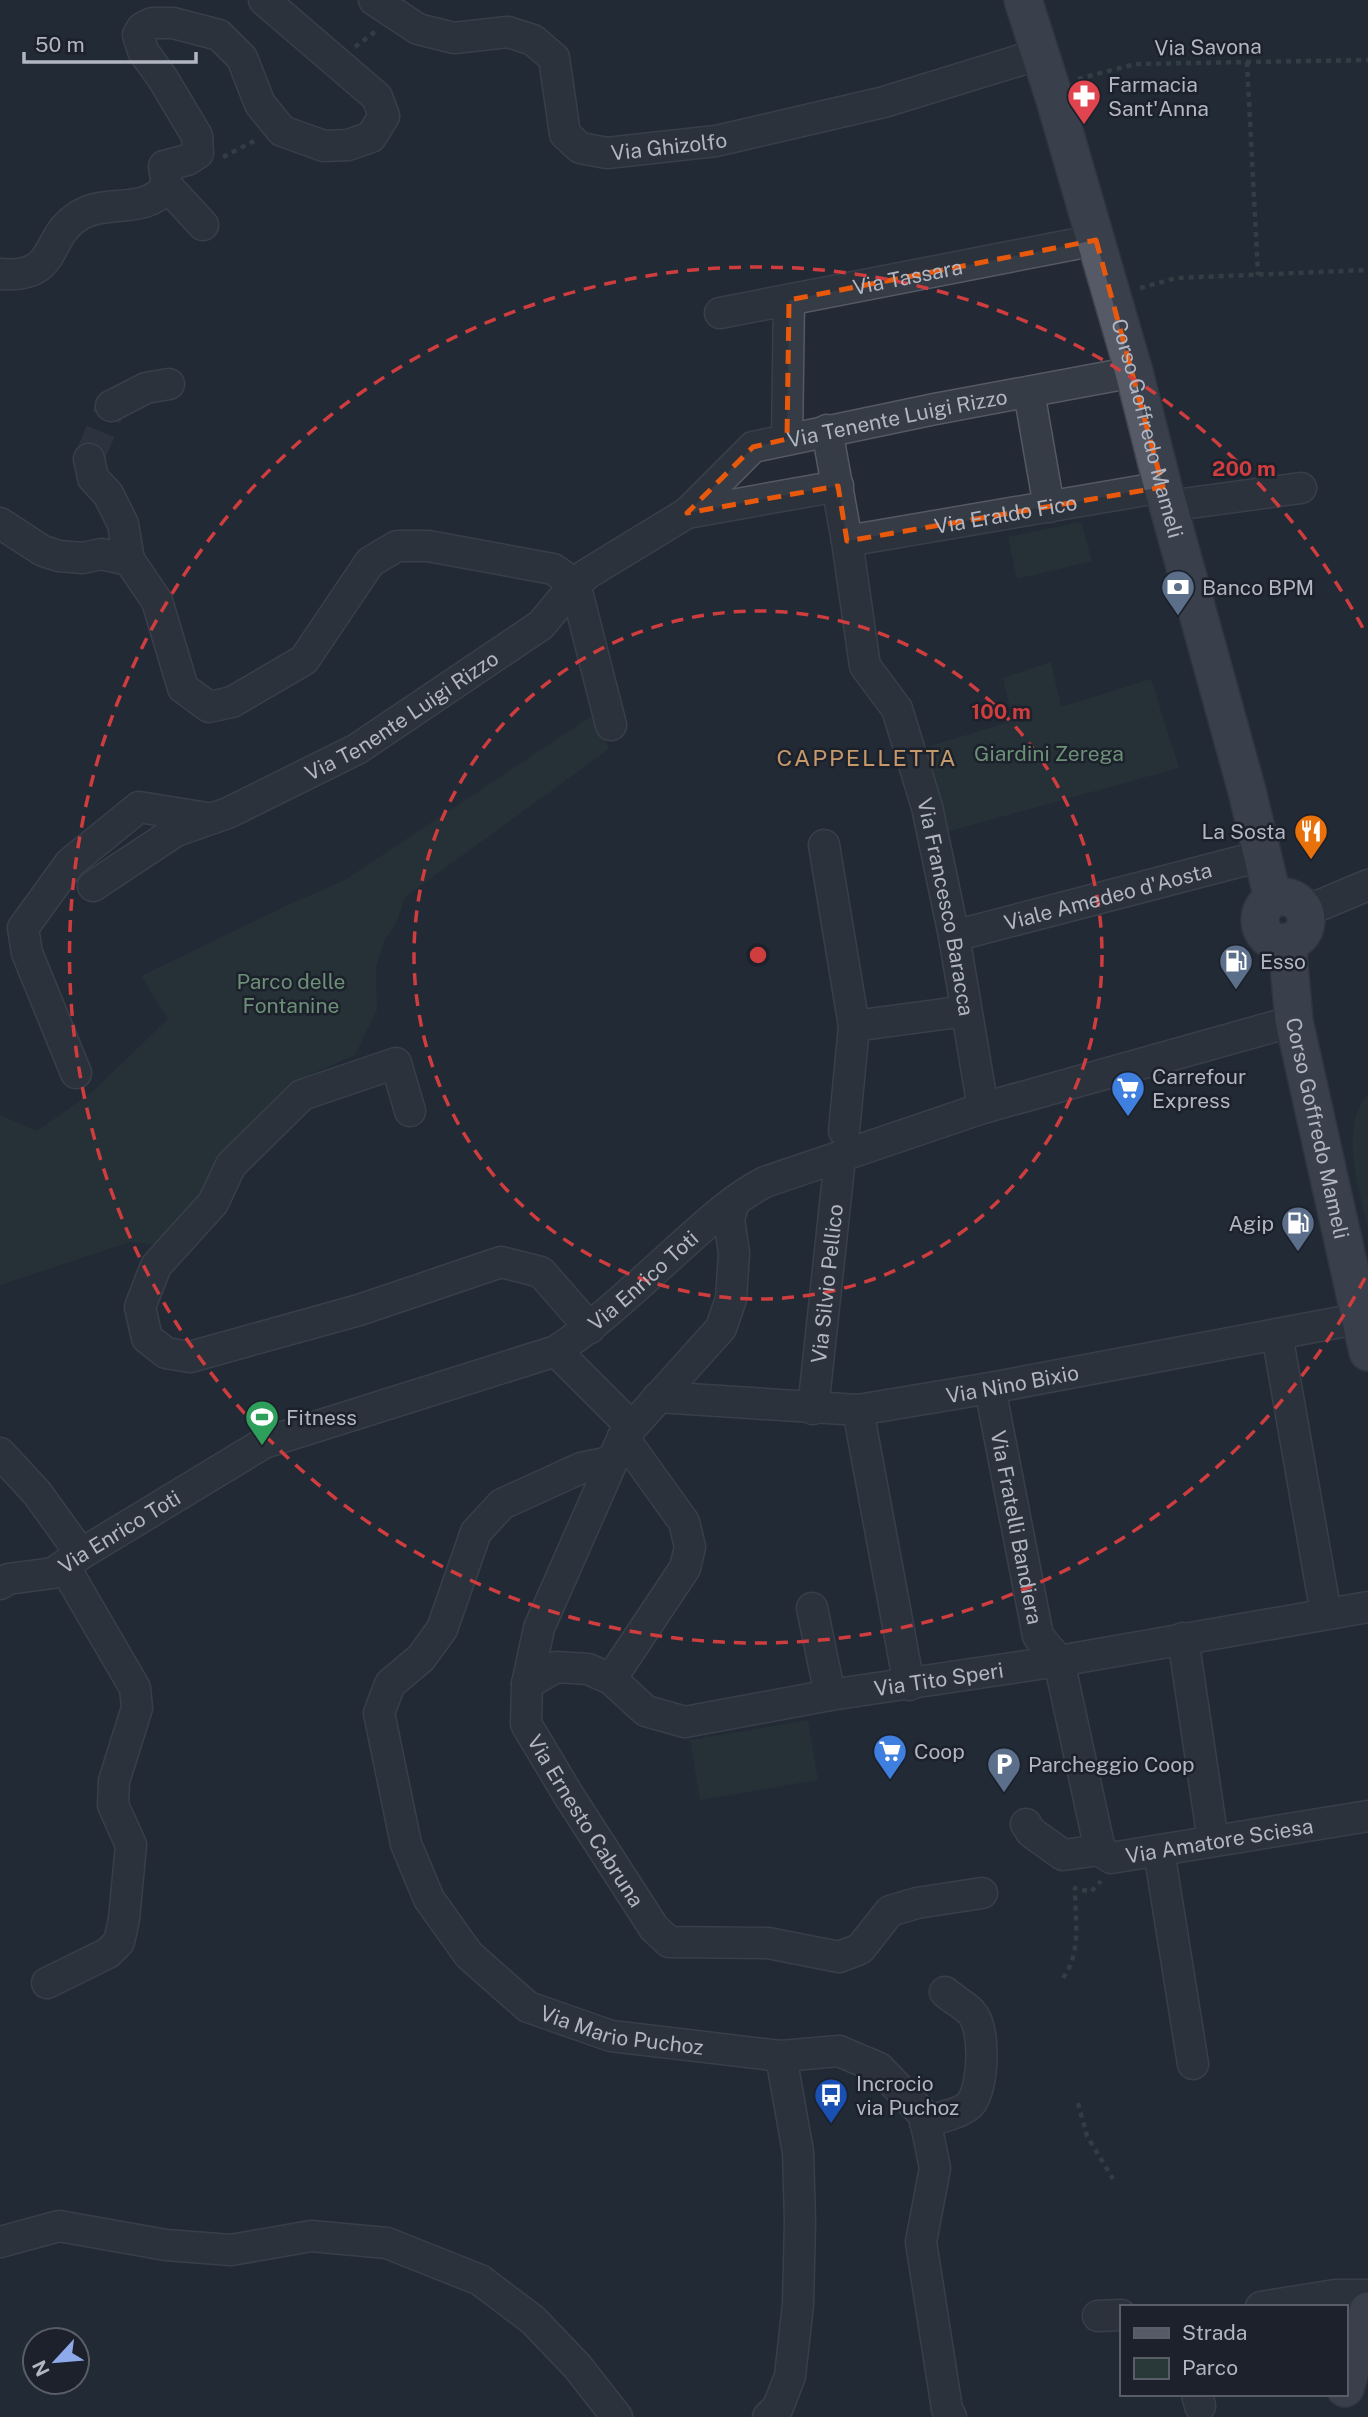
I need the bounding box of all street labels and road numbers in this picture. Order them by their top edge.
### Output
street label: Via Savona [1154,34,1262,60]
street label: Via Ghizolfo [609,126,729,165]
street label: Via Tassara [851,254,964,299]
street label: Corso Goffredo Mameli [1107,315,1189,541]
street label: Via Tenente Luigi Rizzo [785,383,1009,452]
street label: Via Eraldo Fico [932,489,1079,538]
street label: Via Tenente Luigi Rizzo [301,645,503,785]
street label: Via Francesco Baracca [912,795,980,1018]
street label: Viale Amedeo d'Aosta [1001,857,1214,935]
street label: Corso Goffredo Mameli [1281,1015,1355,1241]
street label: Via Silvio Pellico [805,1203,847,1365]
street label: Via Enrico Toti [583,1225,703,1336]
street label: Via Nino Bixio [944,1359,1081,1408]
street label: Via Fratelli Bandiera [986,1428,1048,1627]
street label: Via Enrico Toti [53,1484,185,1578]
street label: Via Tito Speri [872,1657,1005,1701]
street label: Via Ernesto Cabruna [523,1730,649,1911]
street label: Via Amatore Sciesa [1124,1813,1315,1868]
street label: Via Mario Puchoz [537,2000,705,2059]

